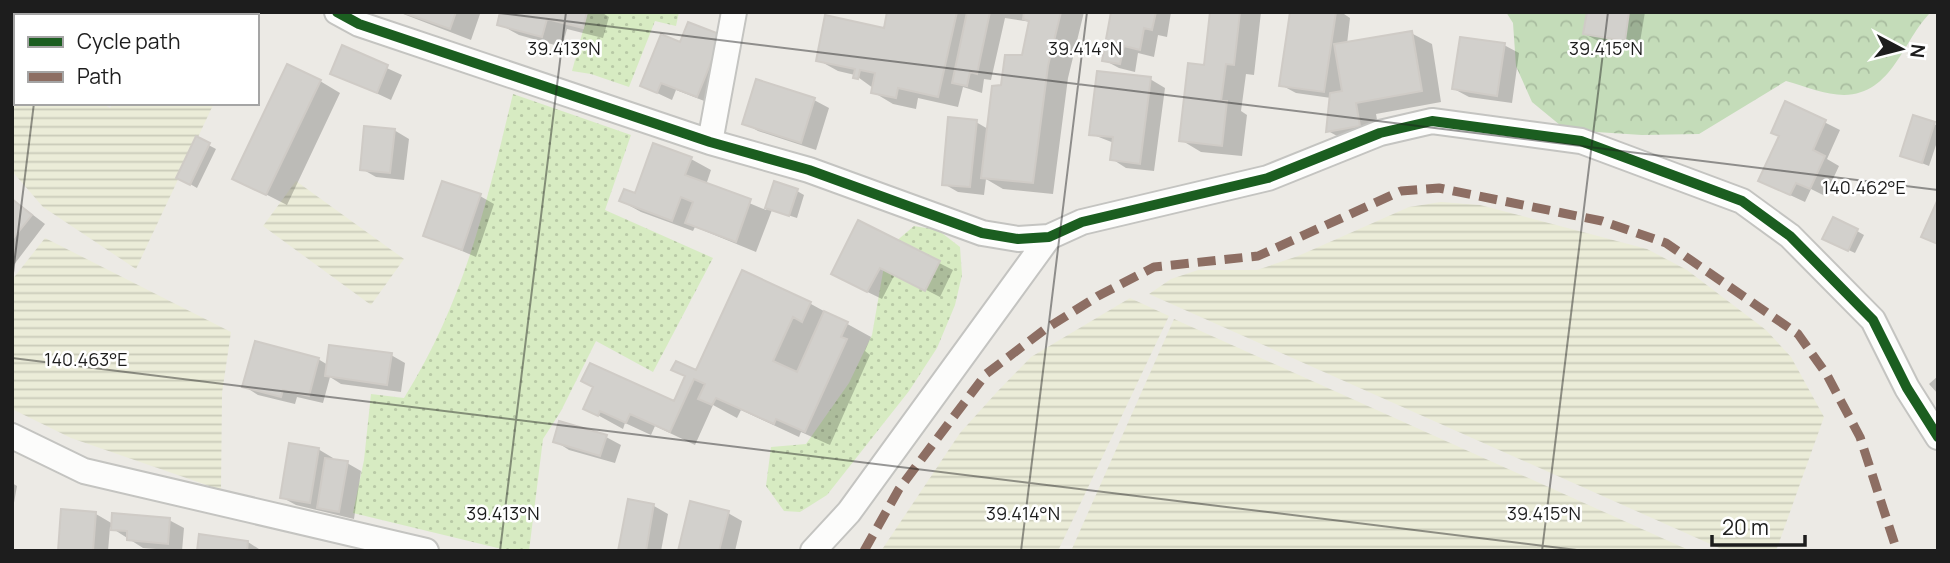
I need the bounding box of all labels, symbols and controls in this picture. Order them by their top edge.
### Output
legend [14,14,259,105]
north arrow [1866,14,1936,84]
text: Cycle path [77,27,180,55]
text: 39.413°N [527,36,601,60]
text: 39.414°N [1048,36,1122,60]
text: 39.415°N [1569,36,1643,60]
text: N [1904,43,1932,59]
text: Path [77,62,122,90]
text: 140.462°E [1822,175,1906,199]
text: 140.463°E [44,347,128,371]
text: 39.413°N [466,501,540,525]
text: 39.414°N [986,501,1060,525]
text: 39.415°N [1507,501,1581,525]
scale bar [1712,504,1805,548]
text: 20 m [1722,513,1769,541]

